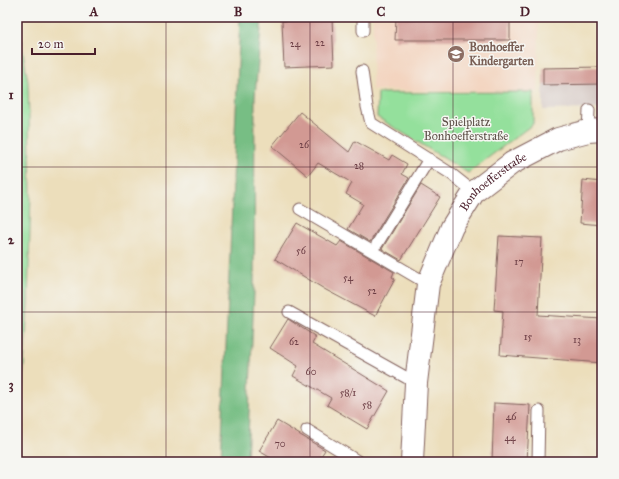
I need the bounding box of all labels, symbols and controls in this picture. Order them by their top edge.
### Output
text: A [89,4,99,20]
text: B [234,4,243,20]
text: C [377,4,386,20]
text: D [520,4,530,20]
scale bar [32,30,95,56]
text: 20 m [38,37,64,51]
house number: 22 [315,37,325,49]
house number: 24 [290,38,301,50]
place label: Bonhoeffer Kindergarten [469,40,534,69]
school or university icon: Bonhoeffer Kindergarten [446,44,466,64]
text: 1 [8,87,14,103]
park label: Spielplatz Bonhoefferstraße [424,115,508,143]
house number: 26 [299,139,310,151]
street label: Bonhoefferstraße [457,150,529,214]
house number: 28 [354,160,364,172]
text: 2 [8,232,15,248]
house number: 56 [296,245,307,257]
house number: 17 [514,256,524,268]
house number: 54 [343,272,353,284]
house number: 52 [367,285,377,297]
house number: 15 [524,331,533,343]
house number: 13 [573,334,581,346]
house number: 62 [289,336,299,348]
house number: 60 [306,366,317,378]
text: 3 [8,377,14,393]
house number: 58/1 [340,387,356,399]
house number: 58 [362,399,372,411]
house number: 46 [506,411,517,423]
house number: 44 [504,432,516,444]
house number: 70 [274,438,286,450]

